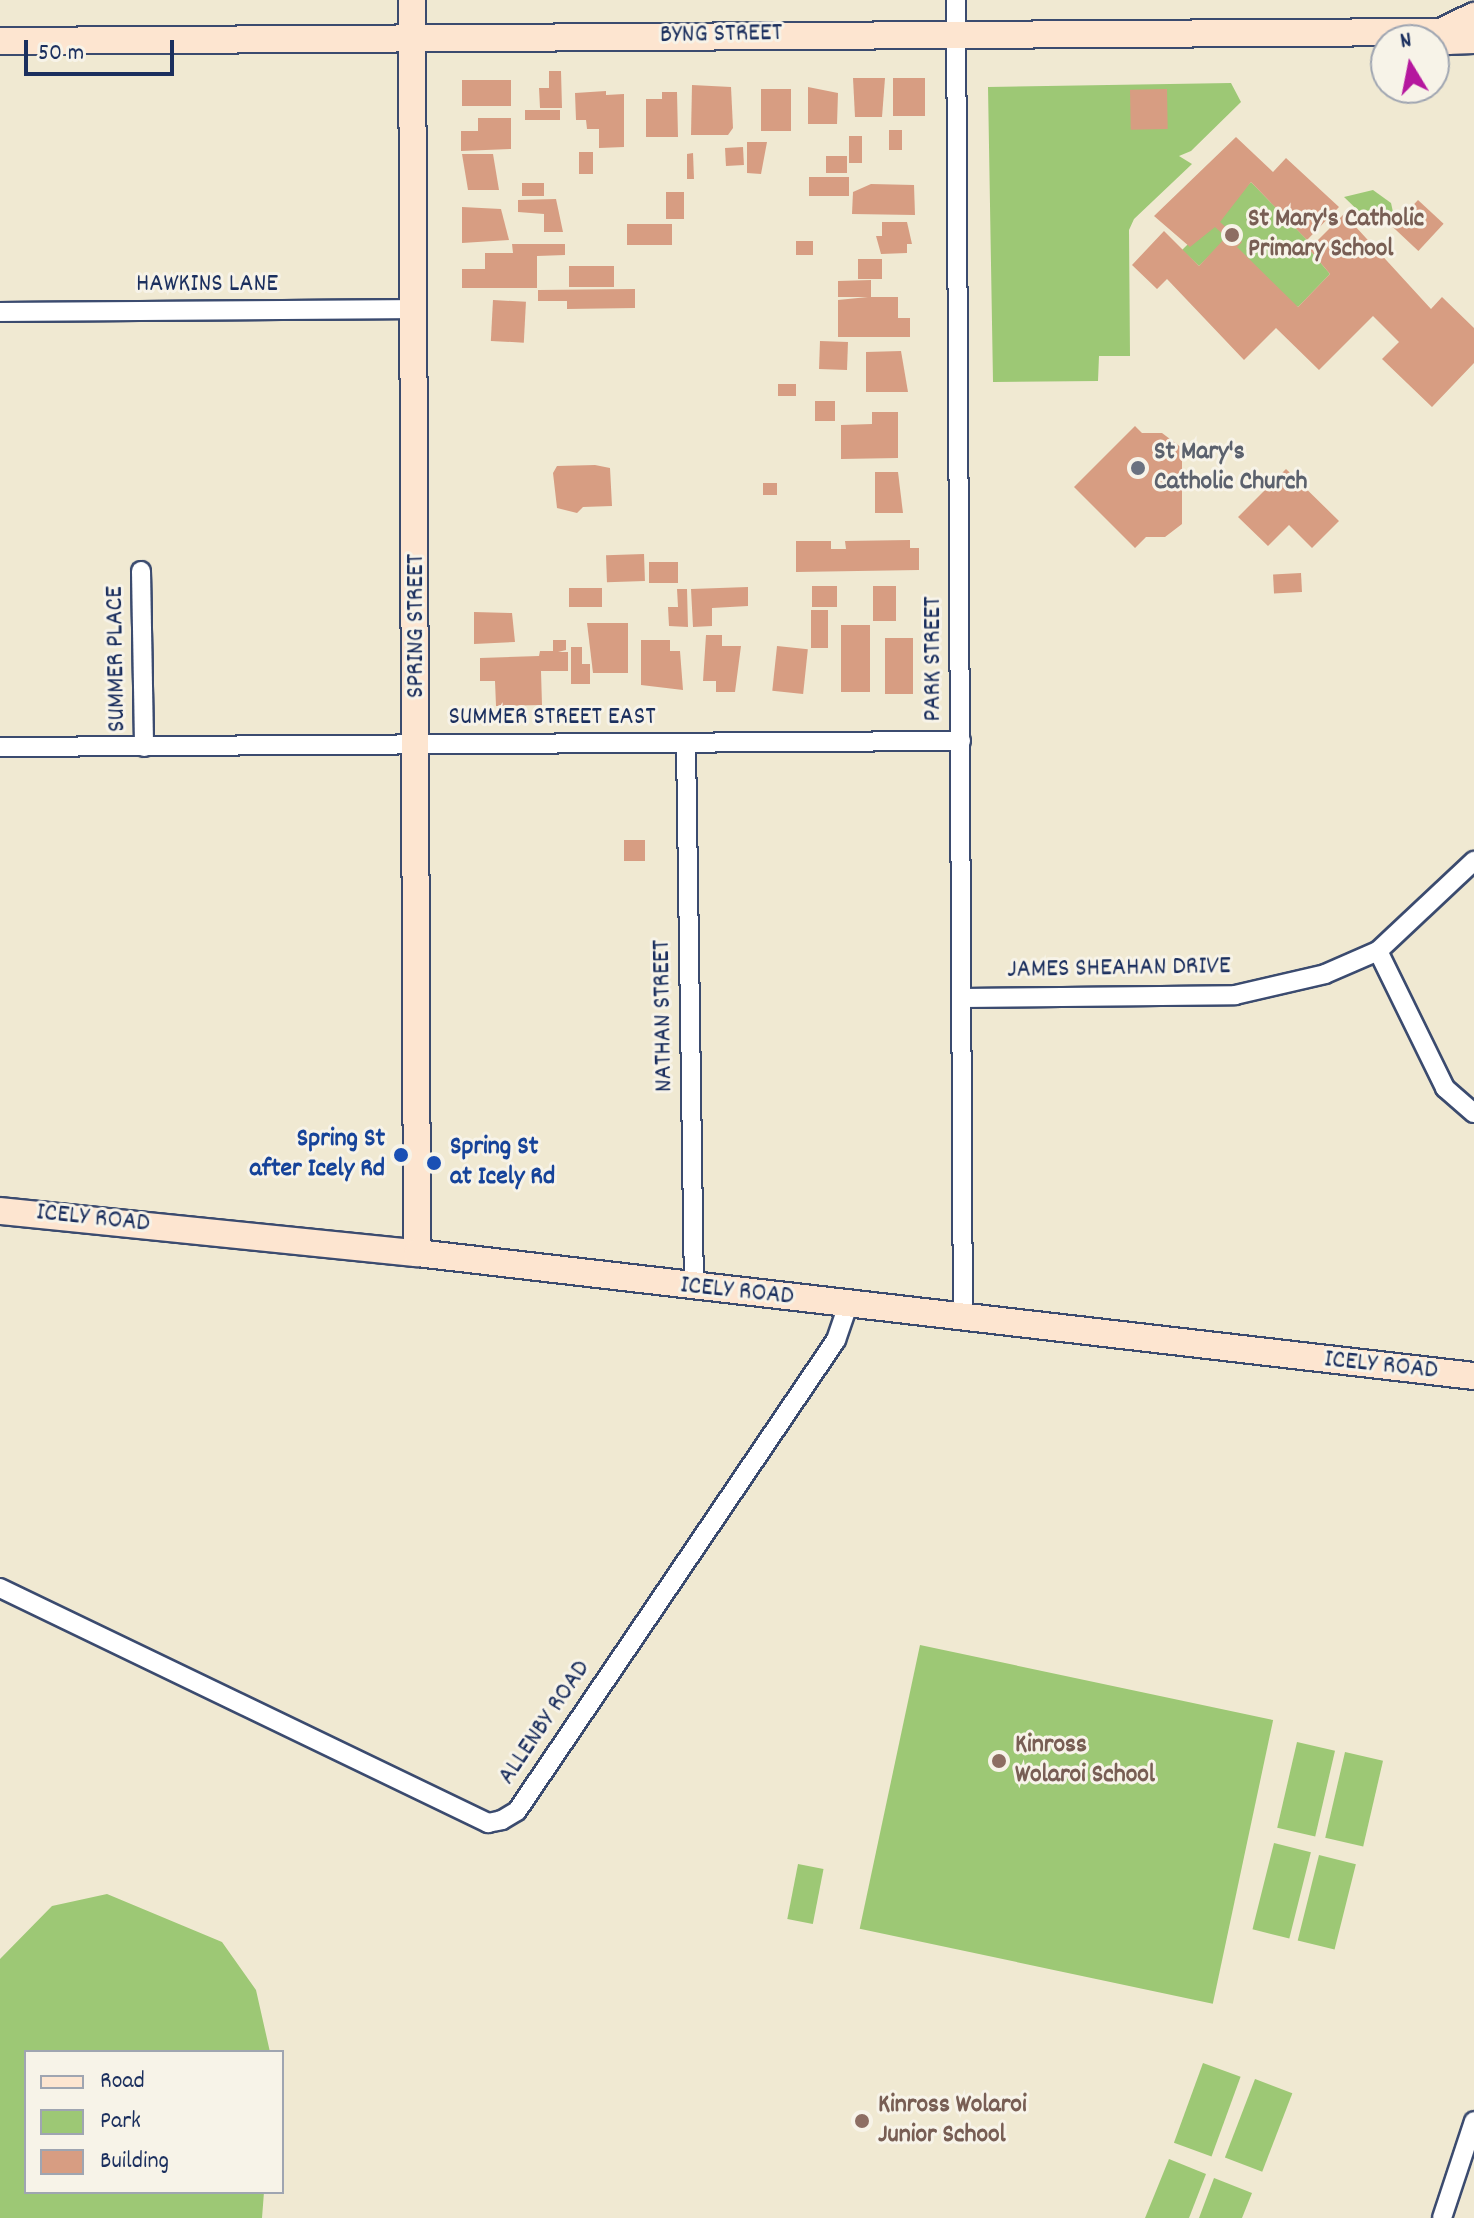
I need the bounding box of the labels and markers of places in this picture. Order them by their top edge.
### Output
place label: St Mary's Catholic Primary School [1248,204,1424,266]
marker: St Mary's Catholic Primary School [1223,226,1241,244]
place label: St Mary's Catholic Church [1154,437,1307,498]
marker: St Mary's Catholic Church [1129,459,1147,477]
place label: Spring St after Icely Rd [250,1124,385,1186]
place label: Spring St at Icely Rd [450,1132,555,1194]
marker: Spring St after Icely Rd [392,1146,410,1164]
marker: Spring St at Icely Rd [425,1154,443,1172]
place label: Kinross Wolaroi School [1015,1730,1155,1792]
marker: Kinross Wolaroi School [990,1752,1008,1770]
place label: Kinross Wolaroi Junior School [878,2090,1027,2152]
marker: Kinross Wolaroi Junior School [853,2112,871,2130]

